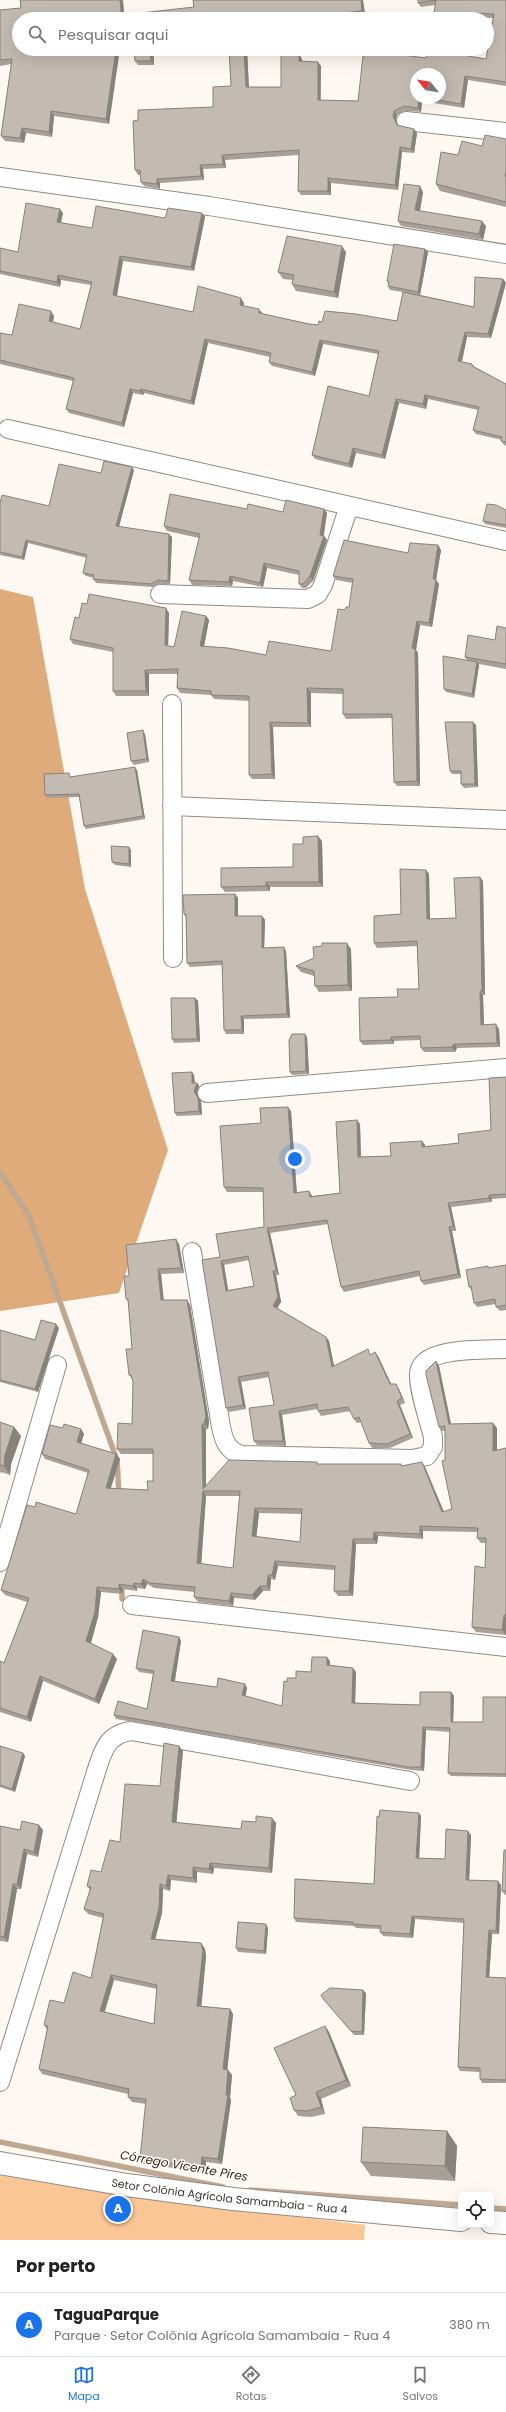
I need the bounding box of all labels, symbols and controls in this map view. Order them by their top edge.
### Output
search box [12,12,494,56]
icon: search [26,23,48,45]
text: Pesquisar aqui [58,24,168,45]
north arrow [410,68,446,104]
your location [285,1149,305,1169]
water label: Córrego Vicente Pires [119,2146,249,2185]
street label: Setor Colônia Agrícola Samambaia - Rua 4 [111,2175,349,2217]
map controls [458,2192,494,2228]
button: locate [458,2192,494,2228]
pin: A [105,2194,131,2224]
text: Por perto [16,2254,95,2278]
text: TaguaParque [54,2304,159,2325]
text: A [24,2315,34,2334]
text: 380 m [449,2315,490,2334]
text: Parque · Setor Colônia Agrícola Samambaia - Rua 4 [54,2326,390,2345]
tab: Mapa [68,2364,100,2405]
tab: Rotas [236,2364,267,2405]
tab: Salvos [402,2364,438,2405]

